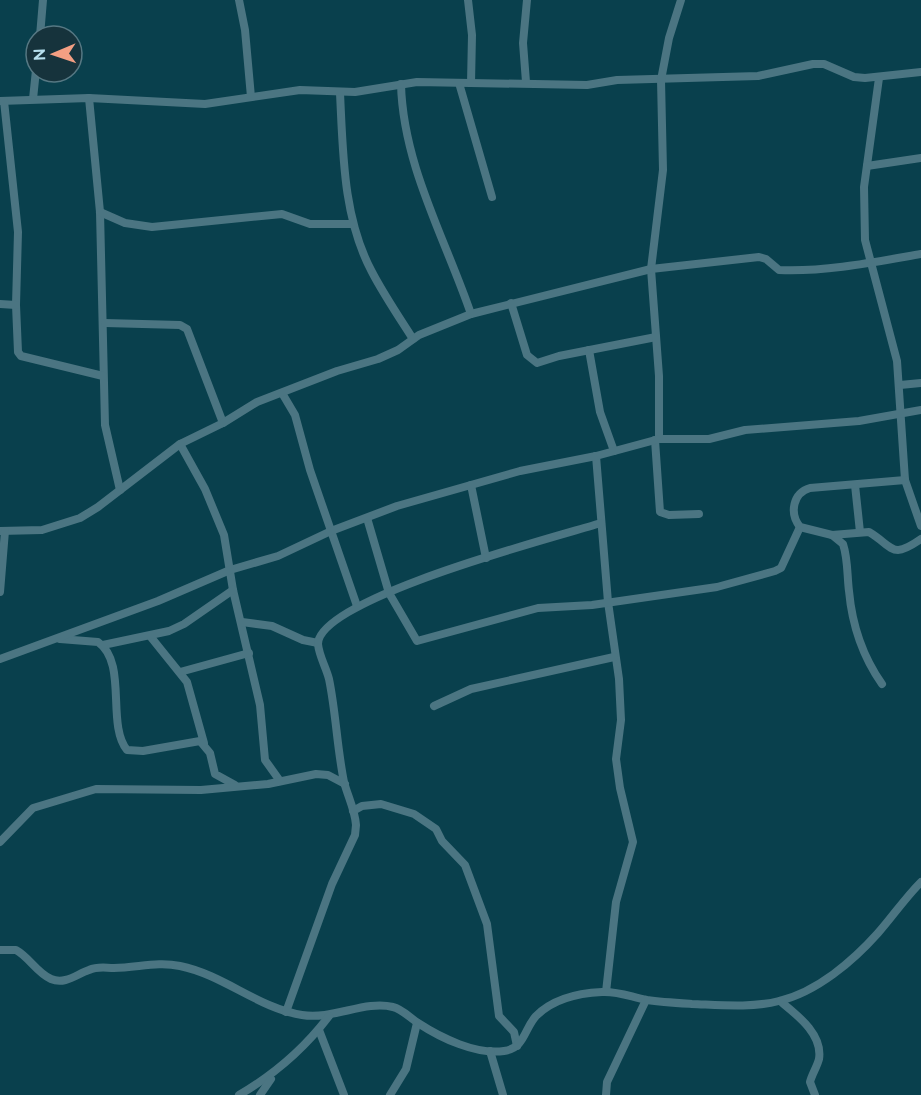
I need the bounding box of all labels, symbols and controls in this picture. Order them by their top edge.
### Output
north arrow [24,24,84,84]
text: N [30,48,49,61]

